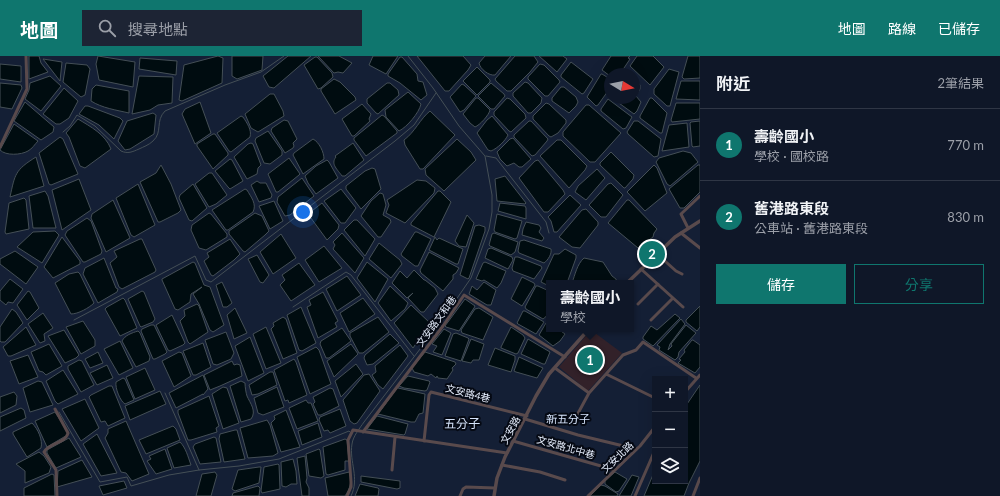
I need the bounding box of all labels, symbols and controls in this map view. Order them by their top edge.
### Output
search box [82,10,362,46]
icon: search [96,17,118,39]
text: 地圖 [20,18,58,41]
text: 搜尋地點 [128,20,188,38]
text: 地圖 [838,20,866,37]
text: 路線 [888,20,916,37]
text: 已儲存 [938,20,980,37]
north arrow [604,68,640,104]
text: 附近 [716,73,750,94]
text: 2筆結果 [937,75,984,91]
text: 壽齡國小 [754,127,814,145]
text: 1 [725,137,733,153]
text: 770 m [947,137,984,153]
text: 學校 · 國校路 [754,148,829,164]
text: 舊港路東段 [754,199,829,217]
your location [293,202,313,222]
text: 2 [725,209,733,225]
text: 830 m [947,209,984,225]
text: 公車站 · 舊港路東段 [754,220,868,236]
pin: 2 [639,239,665,269]
button: 儲存 [716,264,846,304]
button: 分享 [854,264,984,304]
popup [546,280,634,332]
text: 壽齡國小 [560,288,620,306]
street label: 文安路文和巷 [414,293,458,349]
text: 學校 [560,309,586,325]
pin: 1 [577,345,603,375]
map controls [652,376,688,484]
button: + [652,376,688,412]
street label: 文安路4巷 [444,382,492,404]
district label: 新五分子 [546,412,590,425]
button: − [652,412,688,448]
street label: 文安路 [498,414,522,446]
district label: 五分子 [444,416,480,431]
street label: 文安路北中巷 [536,433,596,461]
street label: 文安北路 [598,439,636,475]
button: layers [652,448,688,484]

